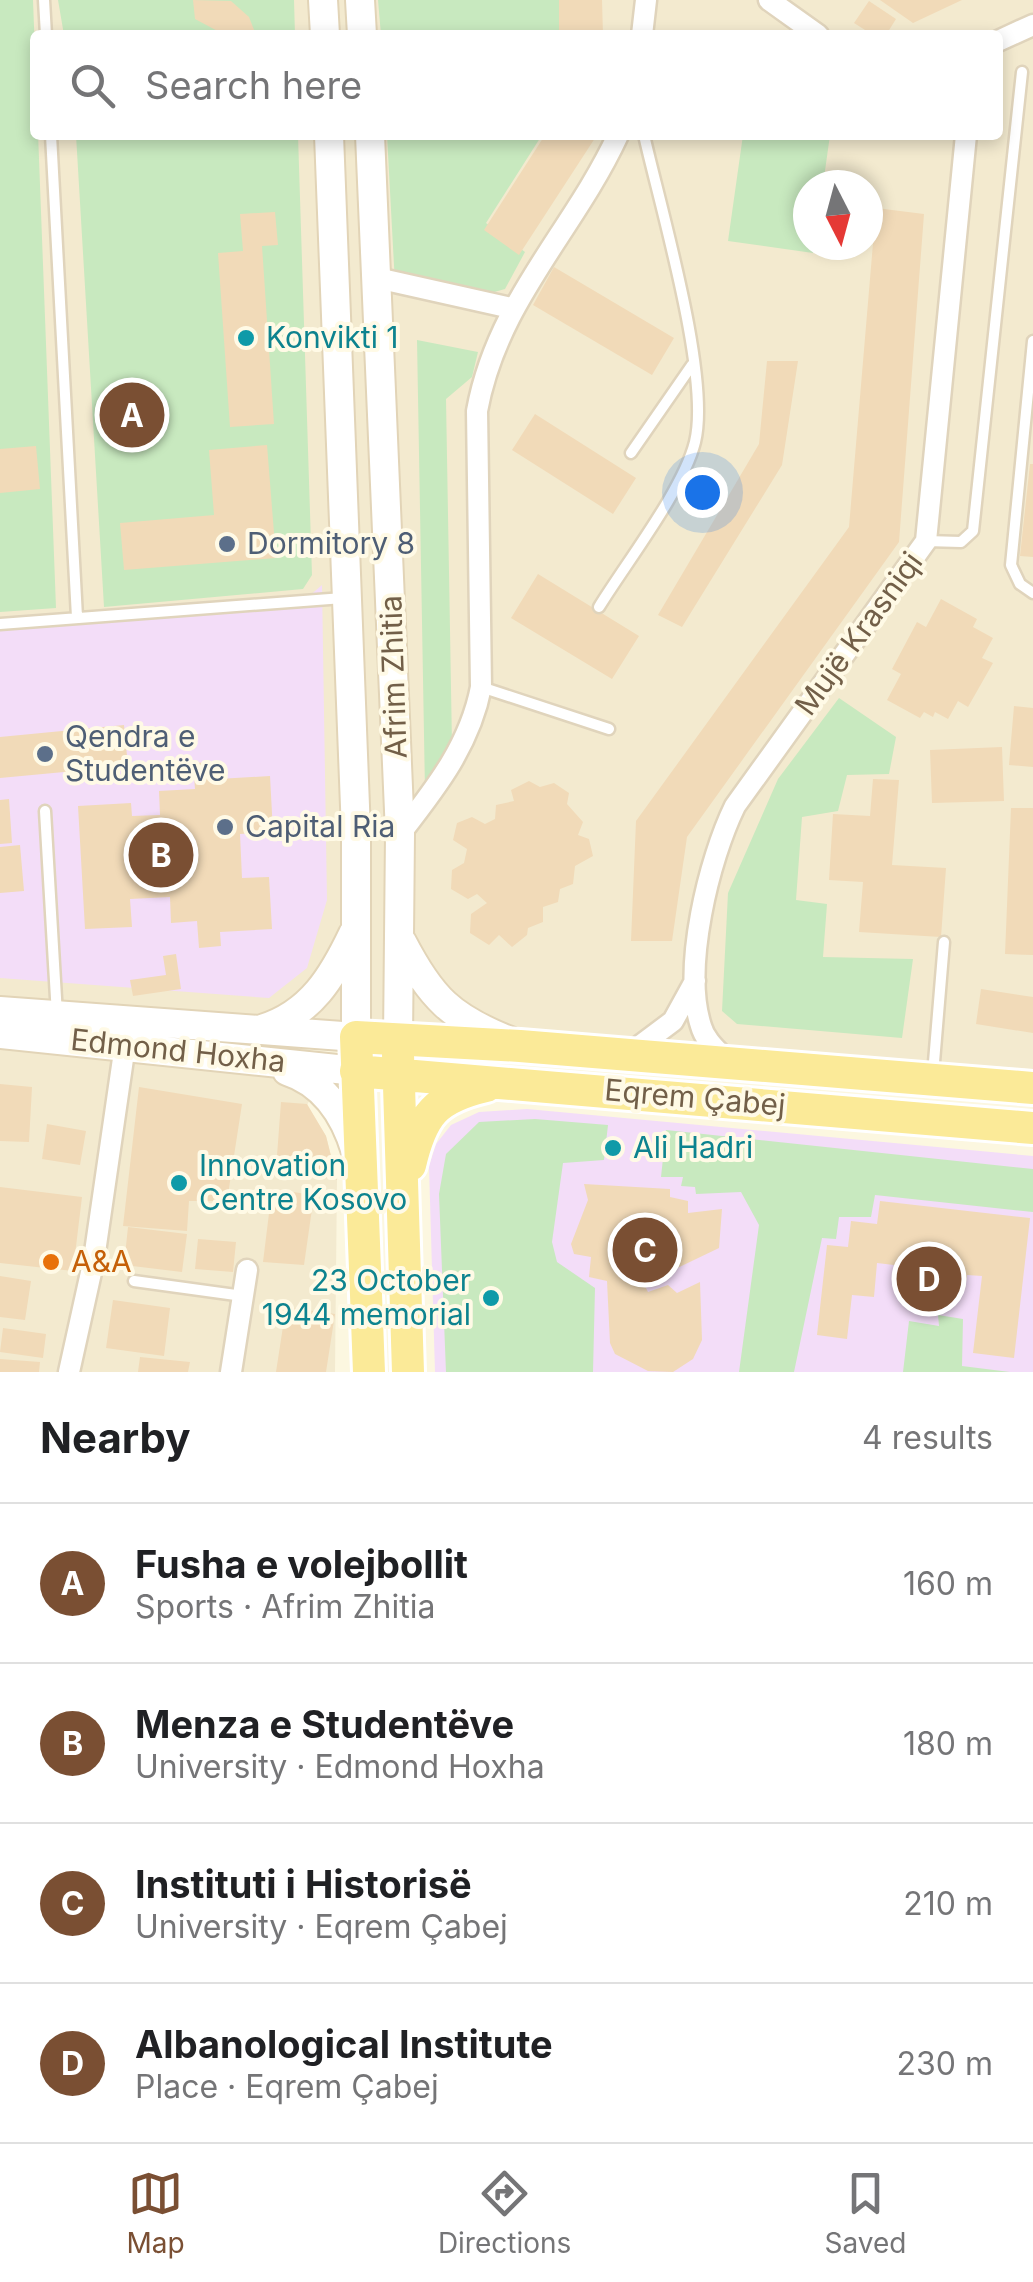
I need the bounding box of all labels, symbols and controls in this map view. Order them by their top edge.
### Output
search box [30,30,1003,140]
icon: search [65,58,120,113]
text: Search here [145,62,362,108]
north arrow [793,170,883,260]
place label: Konvikti 1 [266,319,399,355]
marker: Konvikti 1 [235,327,257,349]
pin: A [100,378,164,452]
your location [677,467,728,518]
place label: Dormitory 8 [247,525,415,561]
marker: Dormitory 8 [216,533,238,555]
street label: Mujë Krasniqi [787,545,929,722]
street label: Afrim Zhitia [372,595,414,759]
place label: Qendra e Studentëve [65,718,226,788]
marker: Qendra e Studentëve [34,743,56,765]
place label: Capital Ria [245,808,395,844]
marker: Capital Ria [214,816,236,838]
pin: B [128,818,194,892]
street label: Edmond Hoxha [69,1021,287,1079]
street label: Eqrem Çabej [603,1071,787,1123]
place label: Ali Hadri [633,1129,753,1165]
marker: Ali Hadri [602,1137,624,1159]
place label: Innovation Centre Kosovo [199,1147,407,1217]
marker: Innovation Centre Kosovo [168,1172,190,1194]
pin: C [612,1212,678,1288]
pin: D [896,1242,962,1316]
place label: A&A [71,1243,132,1279]
marker: A&A [40,1251,62,1273]
place label: 23 October 1944 memorial [262,1262,471,1332]
marker: 23 October 1944 memorial [480,1287,502,1309]
text: Nearby [40,1412,191,1463]
text: 4 results [862,1418,993,1457]
text: Fusha e volejbollit [135,1541,468,1587]
text: A [61,1564,84,1603]
text: 160 m [903,1564,993,1603]
text: Sports · Afrim Zhitia [135,1587,435,1626]
text: Menza e Studentëve [135,1701,514,1747]
text: B [62,1724,83,1763]
text: 180 m [903,1724,993,1763]
text: University · Edmond Hoxha [135,1747,545,1786]
text: Instituti i Historisë [135,1861,472,1907]
text: C [61,1884,84,1923]
text: 210 m [903,1884,993,1923]
text: University · Eqrem Çabej [135,1907,508,1946]
text: Albanological Institute [135,2021,553,2067]
text: D [61,2044,84,2083]
text: 230 m [897,2044,993,2083]
text: Place · Eqrem Çabej [135,2067,439,2106]
tab: Map [127,2166,185,2260]
tab: Directions [438,2166,571,2260]
tab: Saved [824,2166,906,2260]

